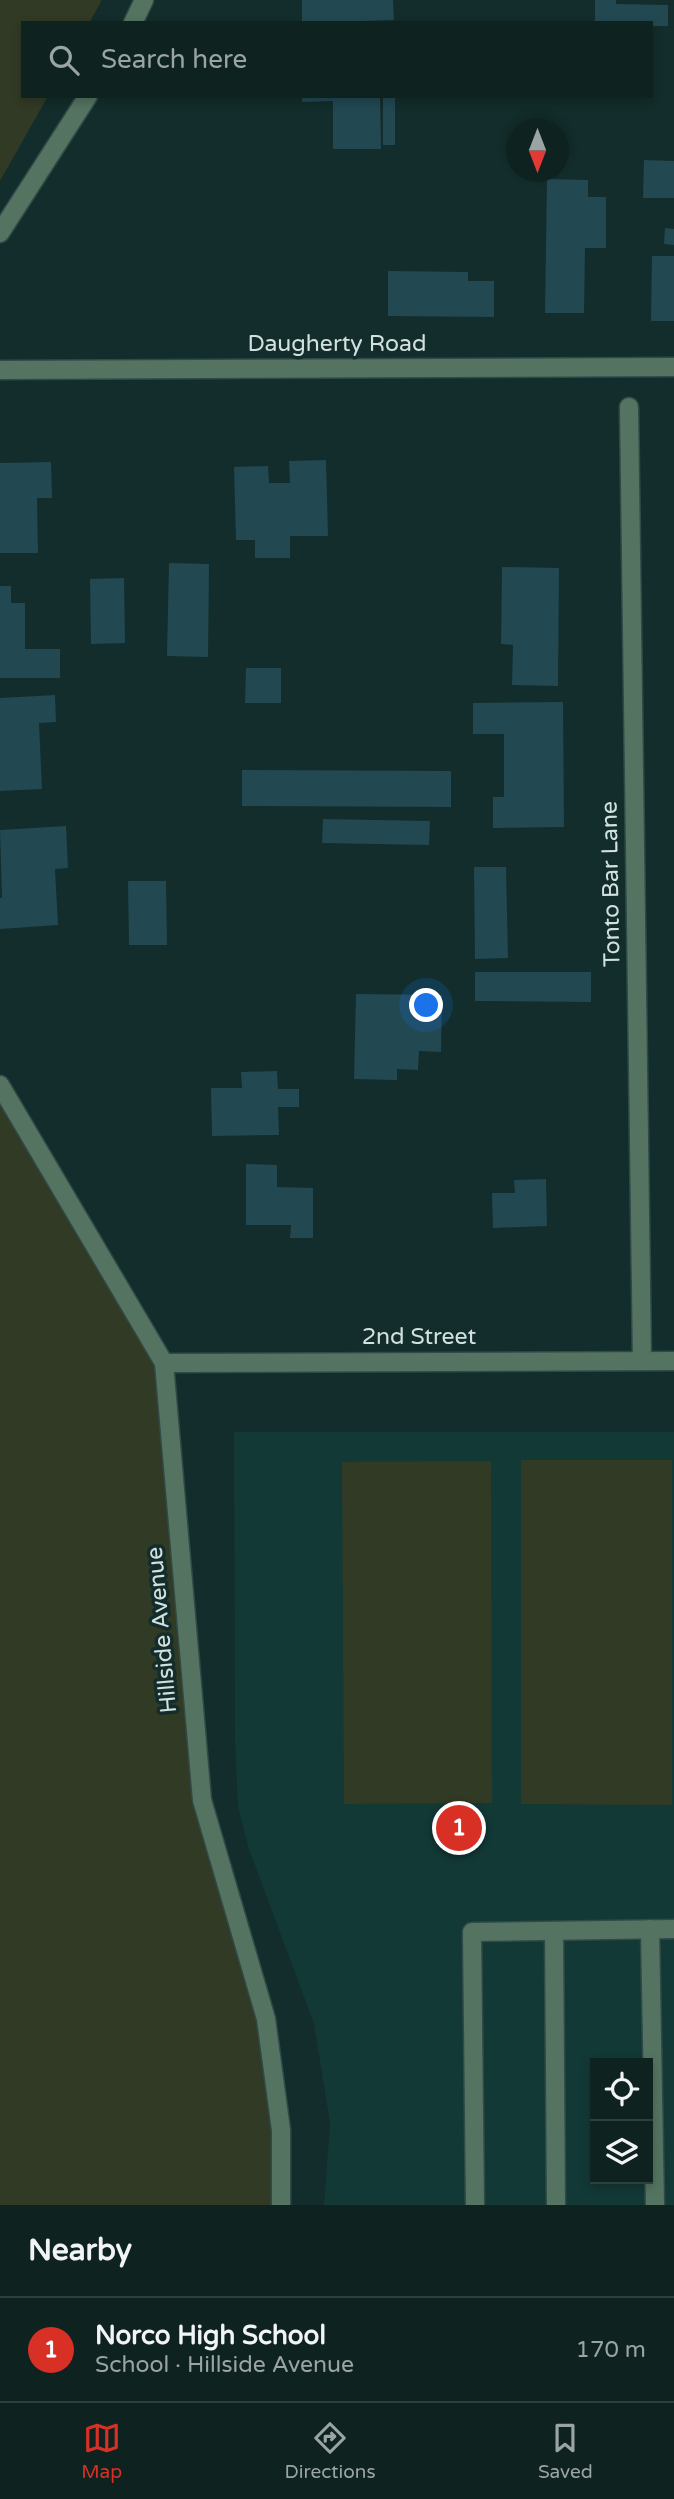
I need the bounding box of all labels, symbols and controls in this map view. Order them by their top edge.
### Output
search box [21,21,653,98]
icon: search [45,41,83,79]
text: Search here [101,44,247,75]
north arrow [506,119,569,182]
street label: Daugherty Road [247,330,427,358]
street label: Tonto Bar Lane [596,801,626,967]
your location [409,988,443,1022]
street label: 2nd Street [362,1323,477,1351]
street label: Hillside Avenue [141,1546,183,1714]
pin: 1 [436,1802,482,1854]
map controls [590,2058,653,2184]
button: locate [590,2058,653,2121]
button: layers [590,2121,653,2184]
text: Nearby [28,2232,132,2269]
text: Norco High School [95,2320,326,2351]
text: 1 [44,2336,58,2364]
text: 170 m [576,2336,646,2364]
text: School · Hillside Avenue [95,2351,354,2379]
tab: Map [81,2419,122,2483]
tab: Directions [285,2419,376,2483]
tab: Saved [538,2419,593,2483]

